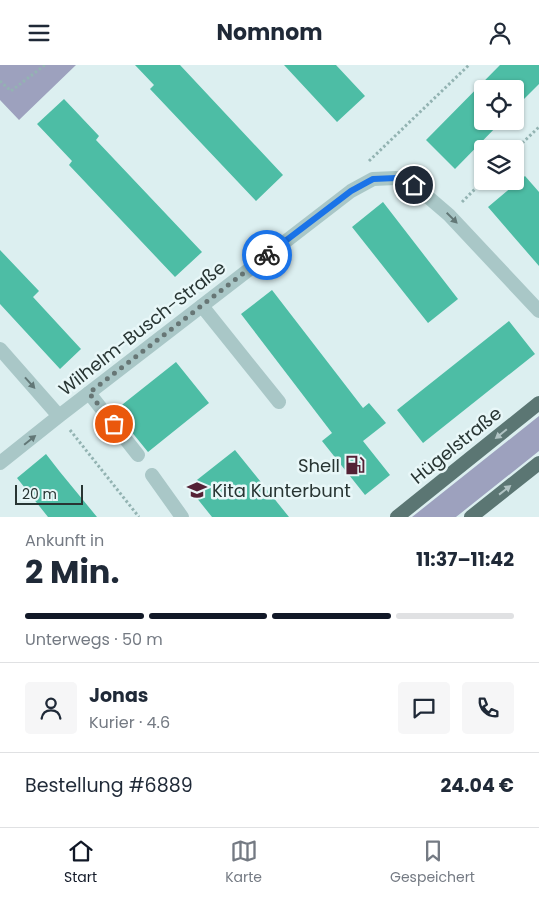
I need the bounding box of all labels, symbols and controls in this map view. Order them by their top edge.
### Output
text: Nomnom [217,17,323,48]
icon: menu [25,19,53,47]
icon: person [486,19,514,47]
map controls [474,80,524,190]
button: locate [474,80,524,130]
button: layers [474,140,524,190]
pin [393,164,435,206]
icon: home [400,171,428,199]
one-way arrow [446,212,458,224]
courier [242,230,292,280]
icon: bike [253,241,281,269]
street label: Wilhelm-Busch-Straße [53,255,231,401]
one-way arrow [24,376,35,389]
street label: Hügelstraße [405,401,507,489]
pin [93,403,135,445]
icon: bag [100,410,128,438]
one-way arrow [495,428,508,439]
one-way arrow [23,434,36,445]
place label: Shell [298,453,340,478]
fuel station icon: Shell [344,454,366,476]
place label: Kita Kunterbunt [212,478,351,503]
school or university icon: Kita Kunterbunt [186,479,208,501]
scale bar [15,482,82,505]
text: 20 m [22,484,57,504]
one-way arrow [498,485,511,496]
text: Ankunft in [25,529,104,552]
text: 11:37–11:42 [416,546,514,573]
text: 2 Min. [25,549,119,594]
text: Unterwegs · 50 m [25,628,163,651]
button: person [25,682,77,734]
text: Jonas [89,682,148,709]
button: chat [398,682,450,734]
button: phone [462,682,514,734]
text: Kurier · 4.6 [89,711,170,734]
text: Bestellung #6889 [25,772,193,799]
text: 24.04 € [441,772,514,799]
tab: Start [64,837,97,888]
tab: Karte [225,837,262,888]
tab: Gespeichert [390,837,475,888]

